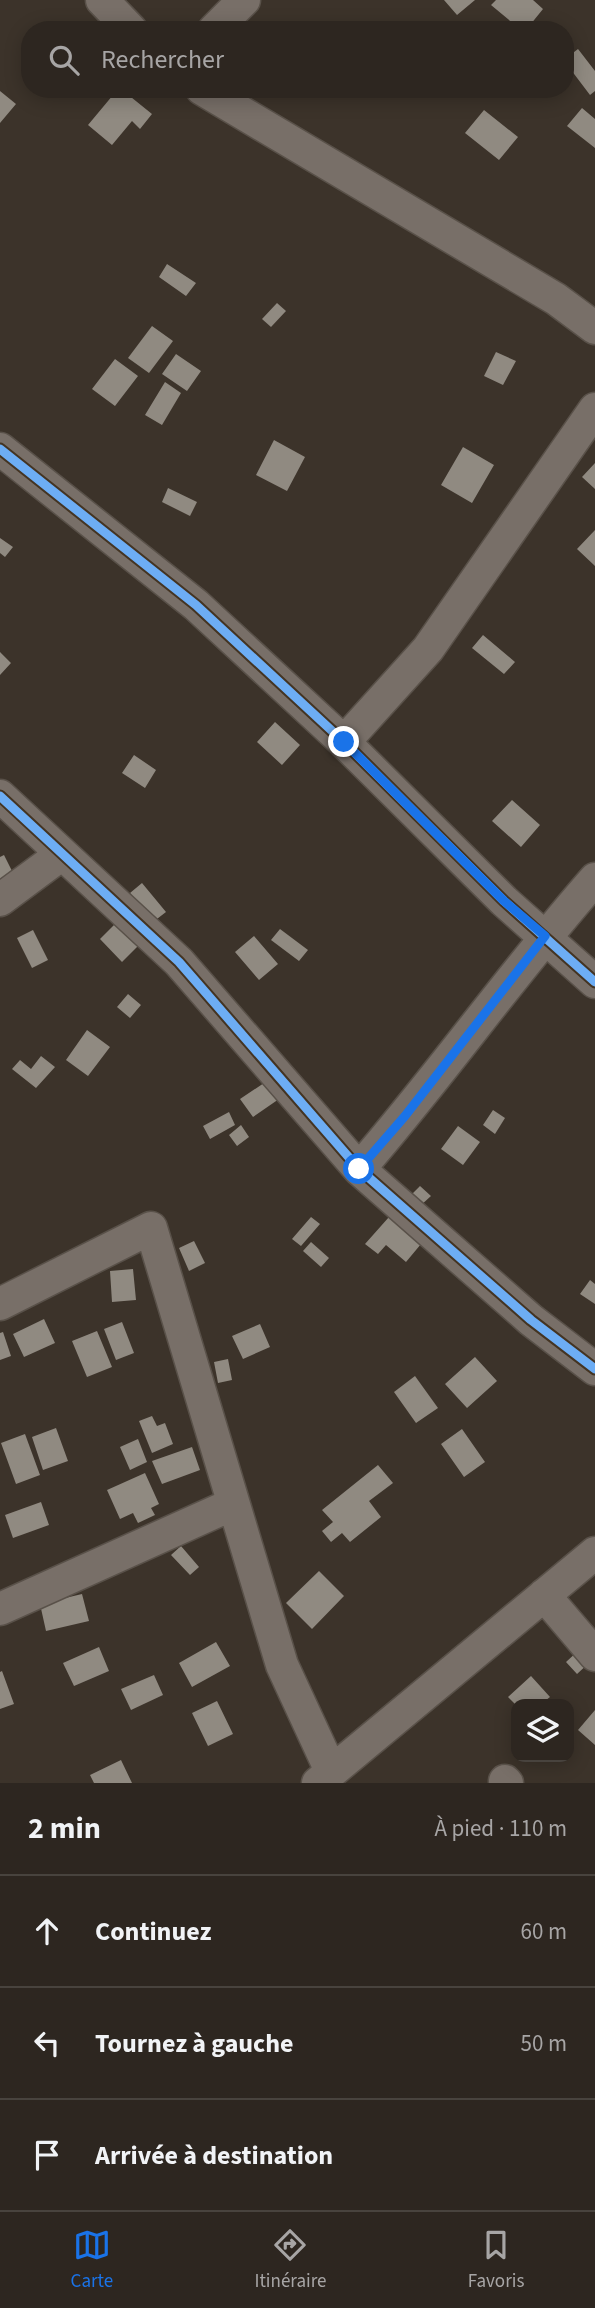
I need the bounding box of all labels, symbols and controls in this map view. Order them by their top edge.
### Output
search box [21,21,574,98]
icon: search [45,41,83,79]
text: Rechercher [101,41,224,78]
route end [328,726,359,757]
route start [343,1153,374,1184]
map controls [511,1699,574,1762]
button: layers [511,1699,574,1762]
text: 2 min [28,1807,101,1850]
text: À pied · 110 m [434,1812,567,1845]
icon: ahead [28,1912,66,1950]
text: Continuez [95,1913,211,1950]
text: 60 m [520,1915,567,1948]
icon: left [28,2024,66,2062]
text: Tournez à gauche [95,2025,294,2062]
text: 50 m [520,2027,567,2060]
icon: arrive [28,2136,66,2174]
text: Arrivée à destination [95,2137,333,2174]
tab: Carte [71,2226,113,2295]
tab: Itinéraire [254,2226,327,2295]
tab: Favoris [468,2226,524,2295]

